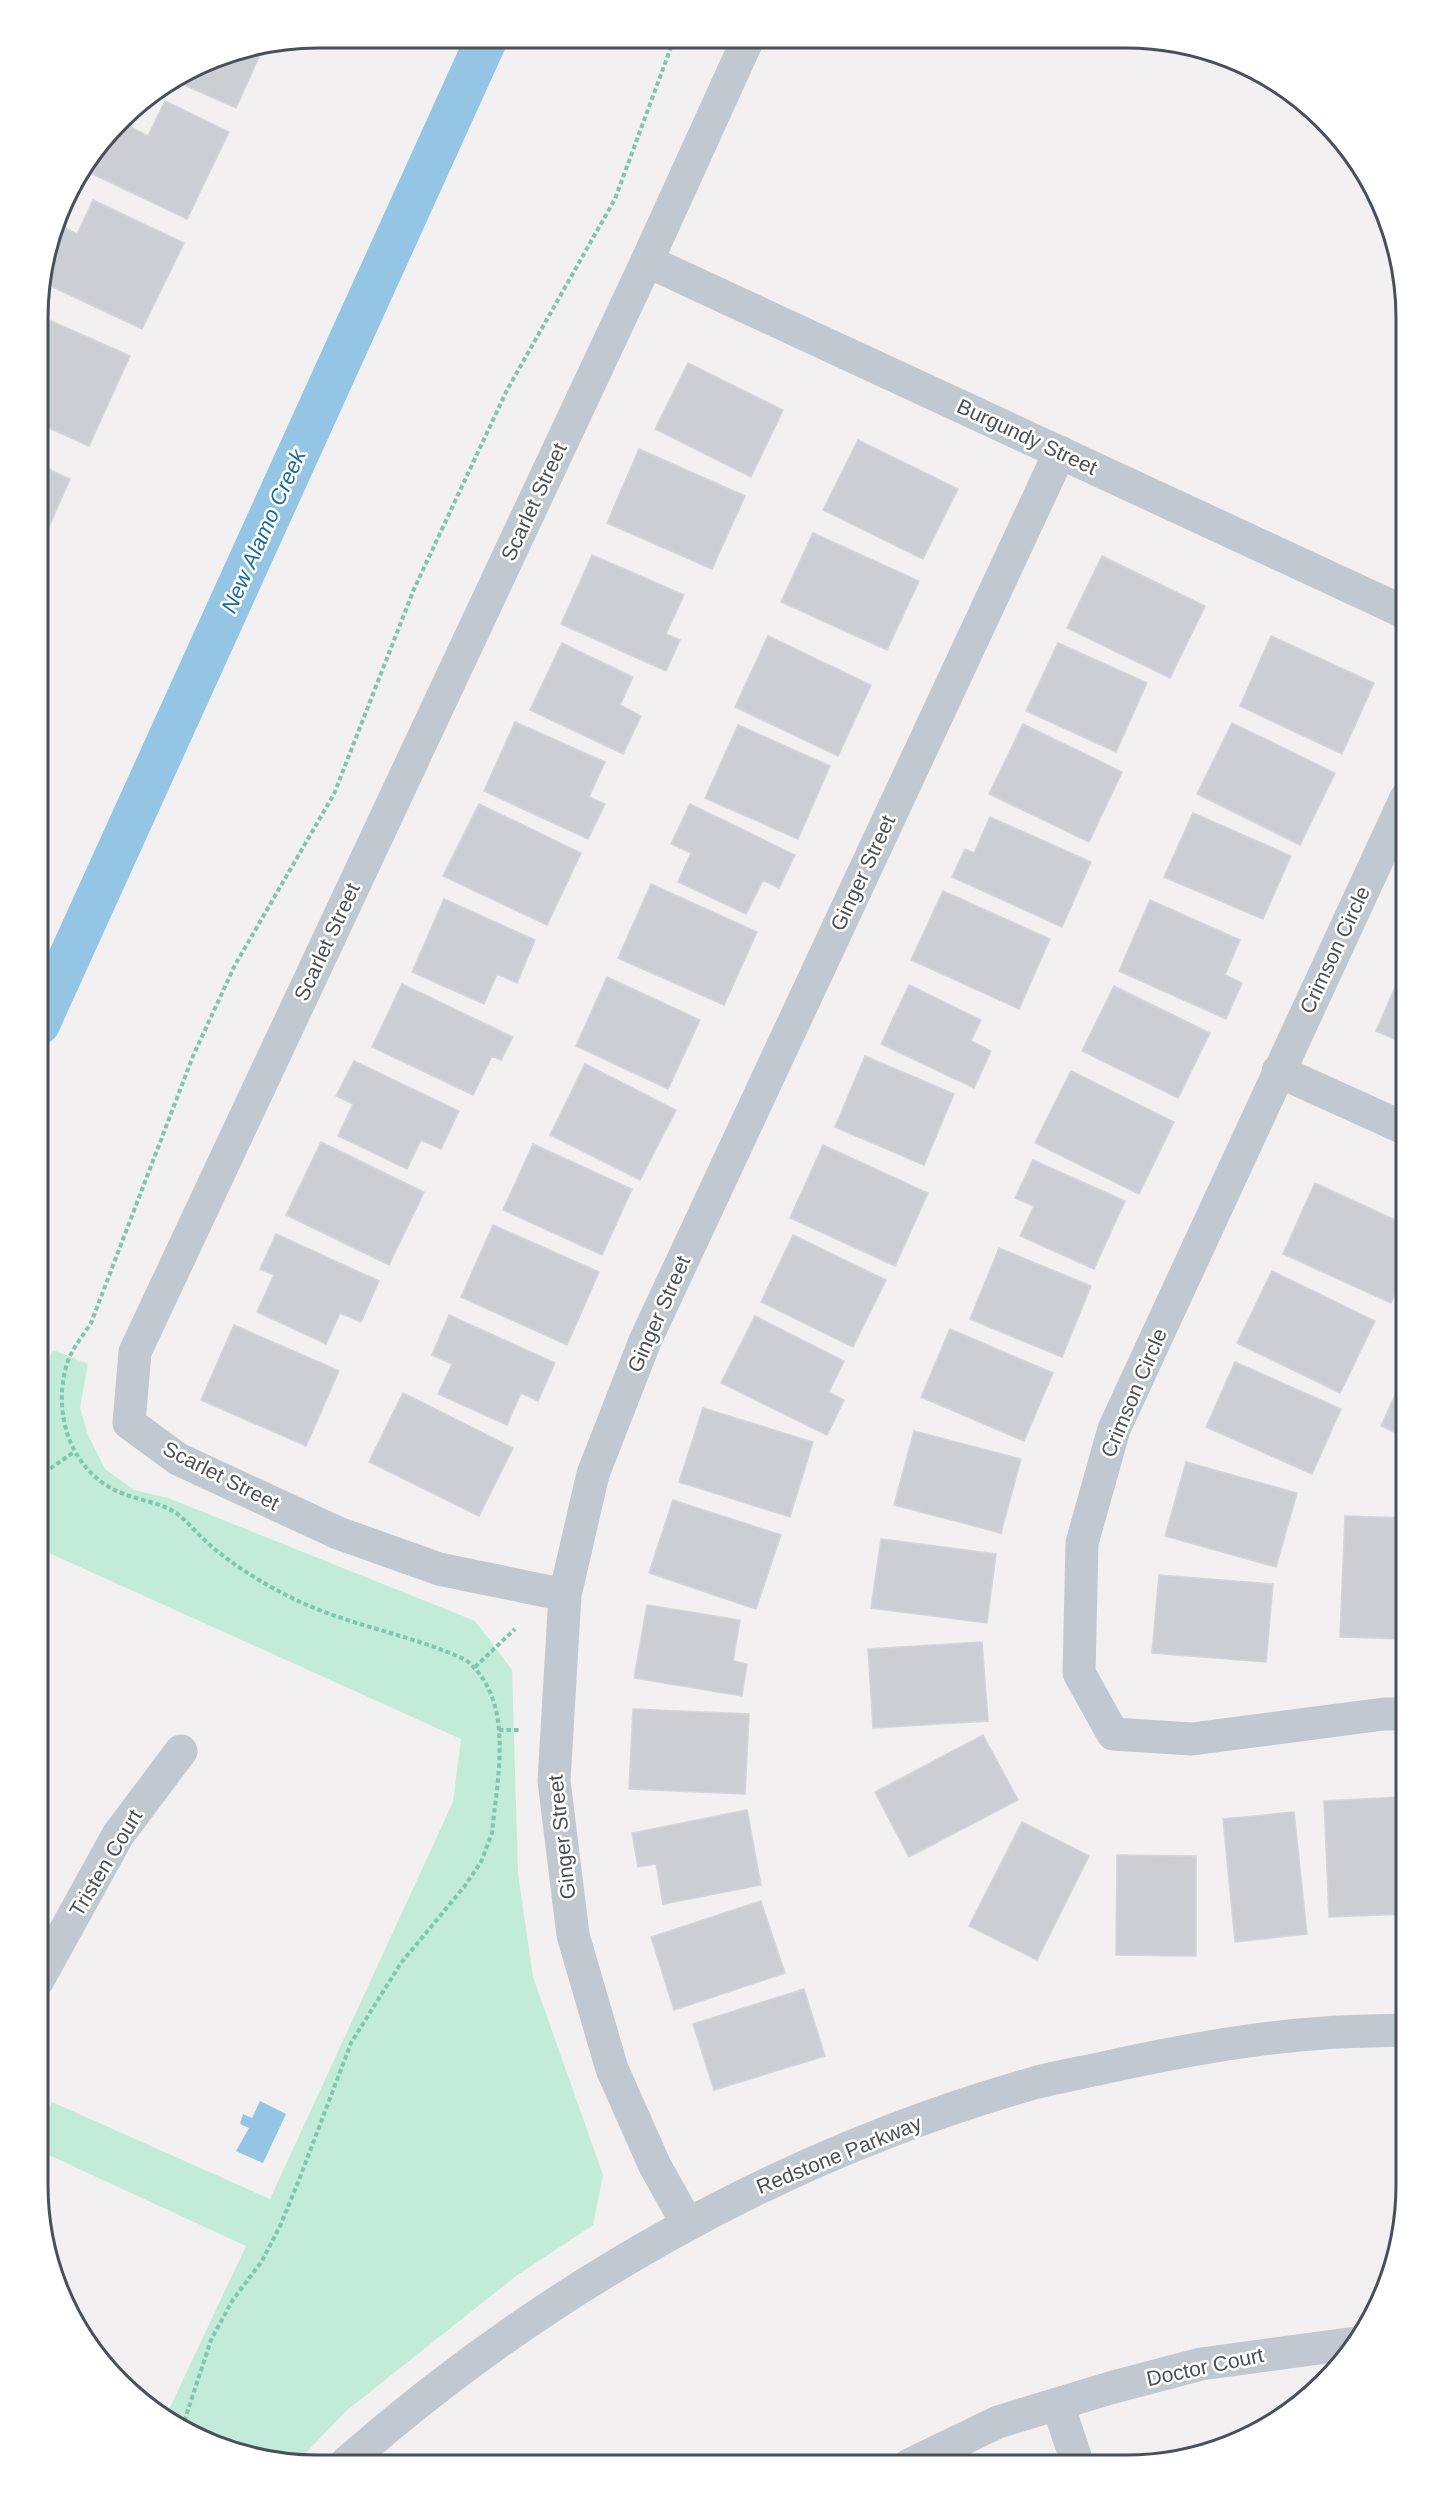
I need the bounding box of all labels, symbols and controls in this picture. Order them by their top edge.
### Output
street label: Burgundy Street [954,394,1101,479]
street label: Scarlet Street [496,439,571,564]
water label: New Alamo Creek [216,445,311,617]
street label: Ginger Street [826,811,899,934]
street label: Scarlet Street [289,879,364,1004]
street label: Crimson Circle [1295,883,1374,1017]
street label: Ginger Street [623,1252,695,1376]
street label: Crimson Circle [1096,1325,1171,1461]
street label: Scarlet Street [159,1436,283,1515]
street label: Ginger Street [544,1774,579,1900]
street label: Tristen Court [65,1805,147,1920]
street label: Redstone Parkway [753,2111,925,2198]
street label: Doctor Court [1144,2343,1266,2390]

